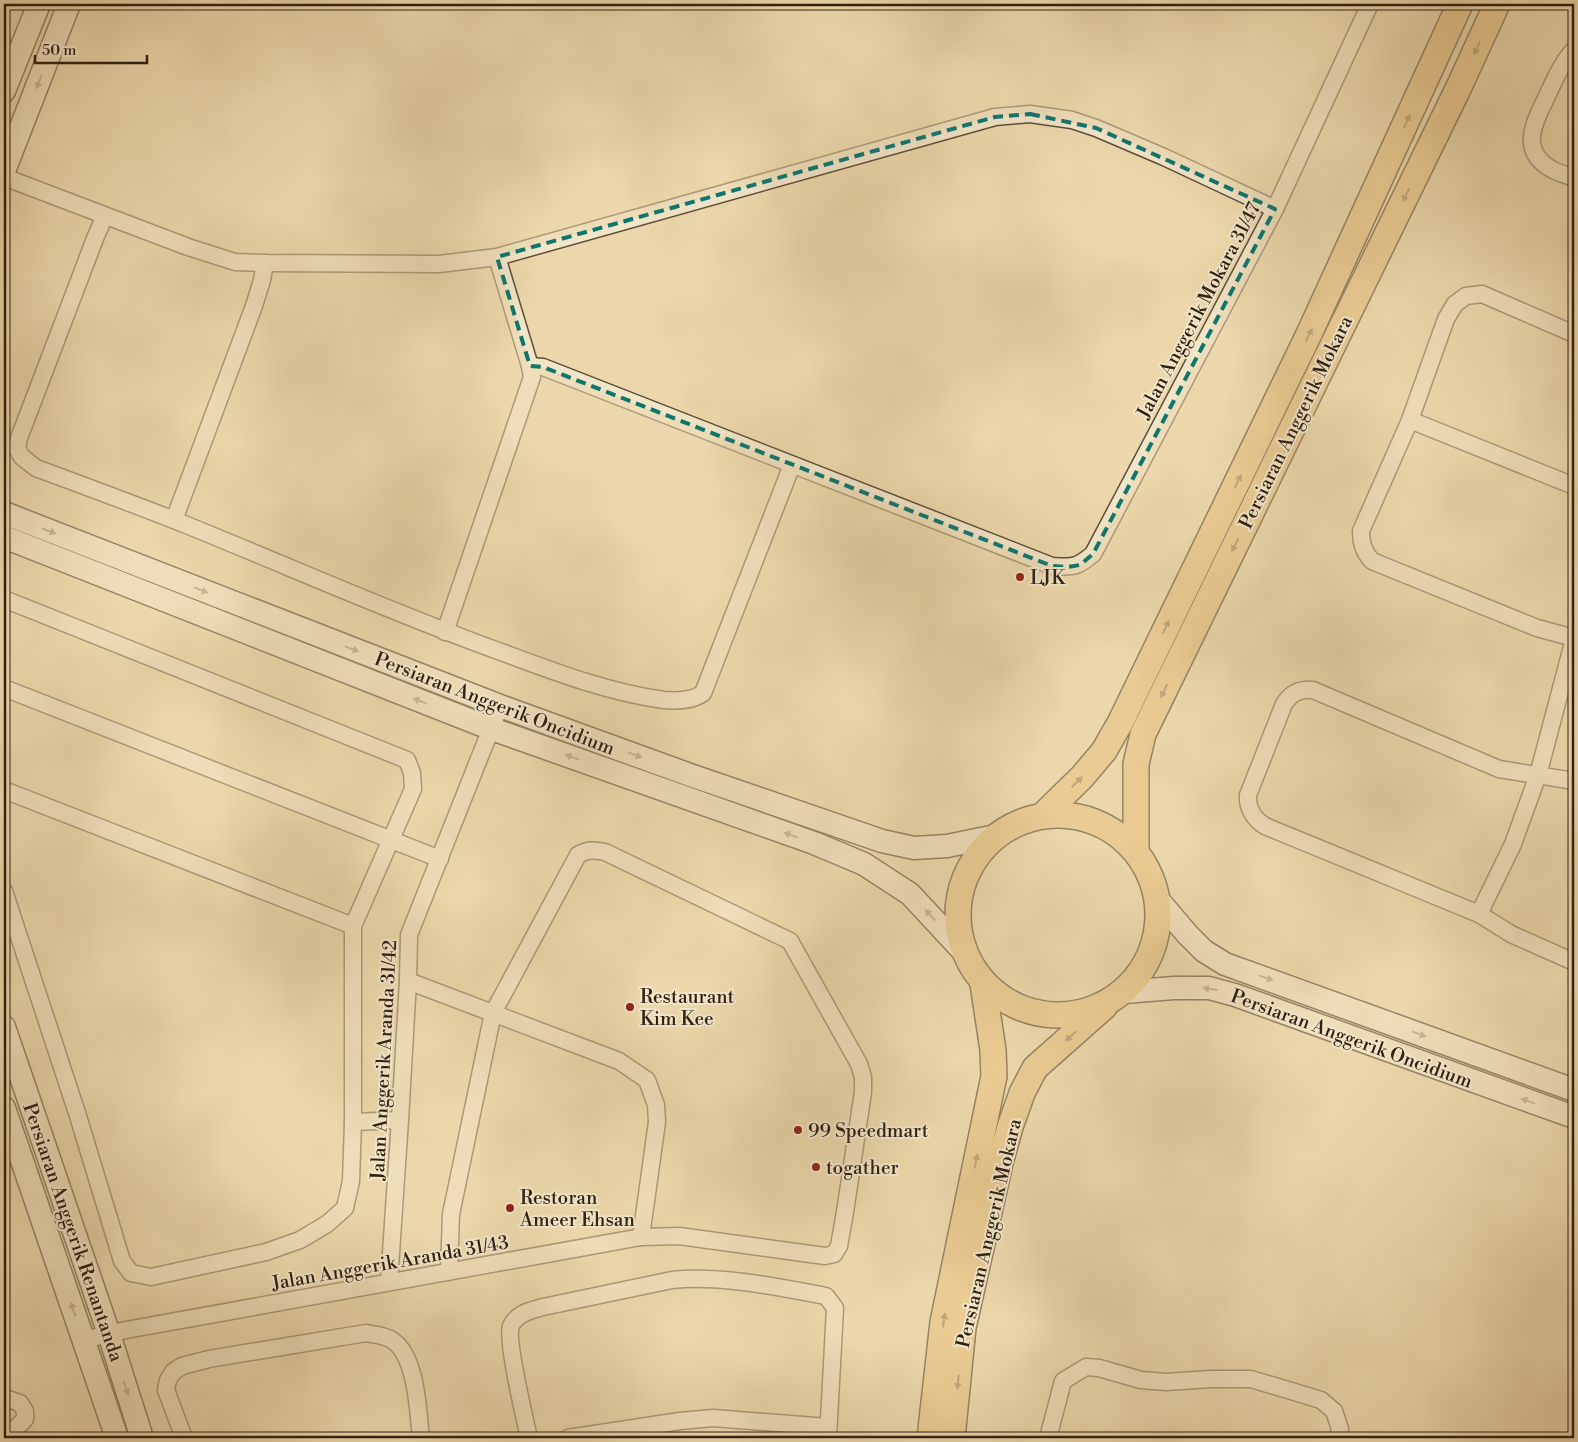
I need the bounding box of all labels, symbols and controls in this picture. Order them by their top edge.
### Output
scale bar [35,32,148,64]
text: 50 m [42,41,76,60]
one-way arrow [1472,41,1480,55]
one-way arrow [35,75,43,90]
one-way arrow [1403,114,1411,128]
one-way arrow [1402,188,1410,202]
street label: Jalan Anggerik Mokara 31/47 [1131,198,1266,424]
street label: Persiaran Anggerik Mokara [1234,312,1358,533]
one-way arrow [1305,328,1313,342]
one-way arrow [1234,474,1242,488]
one-way arrow [42,527,57,535]
one-way arrow [1231,538,1239,552]
place label: LJK [1030,566,1066,590]
marker: LJK [1014,571,1026,583]
one-way arrow [194,586,209,594]
one-way arrow [1163,620,1171,634]
one-way arrow [345,645,360,653]
street label: Persiaran Anggerik Oncidium [371,647,619,761]
one-way arrow [1160,684,1168,698]
one-way arrow [412,696,427,704]
one-way arrow [628,752,643,759]
one-way arrow [564,753,579,761]
one-way arrow [1071,776,1083,788]
one-way arrow [783,831,798,839]
one-way arrow [924,909,936,921]
street label: Jalan Anggerik Aranda 31/42 [366,939,402,1182]
one-way arrow [1259,975,1274,982]
street label: Persiaran Anggerik Oncidium [1228,984,1476,1094]
place label: Restaurant Kim Kee [640,985,735,1031]
one-way arrow [1202,985,1218,993]
marker: Restaurant Kim Kee [624,1001,636,1013]
one-way arrow [1412,1030,1427,1038]
one-way arrow [1064,1031,1077,1042]
one-way arrow [1521,1097,1536,1104]
street label: Persiaran Anggerik Renantanda [17,1100,129,1365]
street label: Persiaran Anggerik Mokara [951,1116,1027,1350]
place label: 99 Speedmart [808,1119,929,1143]
marker: 99 Speedmart [792,1124,804,1136]
one-way arrow [972,1153,980,1169]
place label: togather [826,1156,899,1180]
marker: togather [810,1161,822,1173]
place label: Restoran Ameer Ehsan [519,1186,635,1232]
marker: Restoran Ameer Ehsan [504,1202,516,1214]
street label: Jalan Anggerik Aranda 31/43 [269,1230,511,1296]
one-way arrow [69,1302,76,1317]
one-way arrow [940,1312,948,1328]
one-way arrow [953,1374,961,1390]
one-way arrow [123,1380,131,1395]

